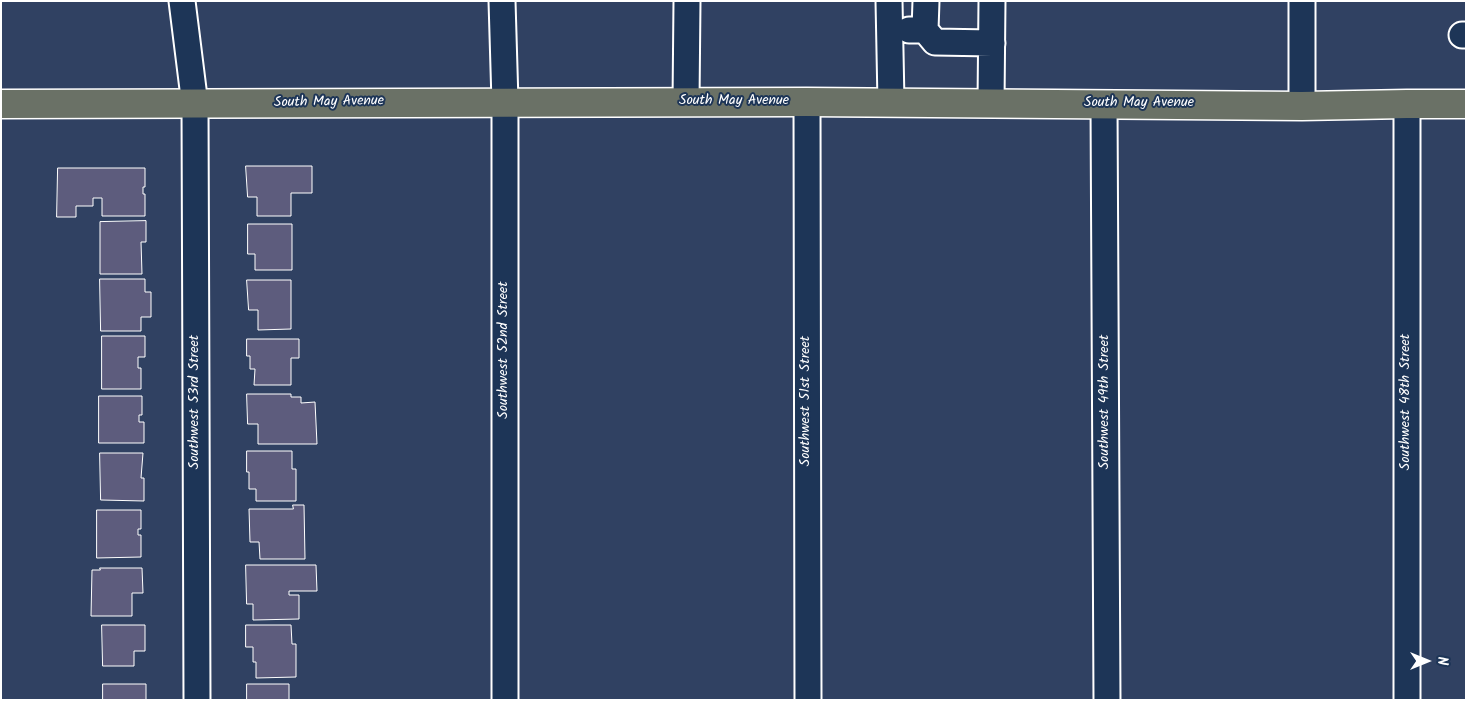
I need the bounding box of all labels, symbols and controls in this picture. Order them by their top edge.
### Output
street label: South May Avenue [274,94,384,112]
street label: South May Avenue [679,94,789,110]
street label: South May Avenue [1084,96,1194,112]
street label: Southwest 52nd Street [497,281,513,419]
street label: Southwest 48th Street [1399,334,1415,470]
street label: Southwest 53rd Street [188,335,204,469]
street label: Southwest 49th Street [1098,335,1114,469]
street label: Southwest 51st Street [799,336,815,466]
north arrow [1402,636,1452,686]
text: N [1431,657,1453,665]

